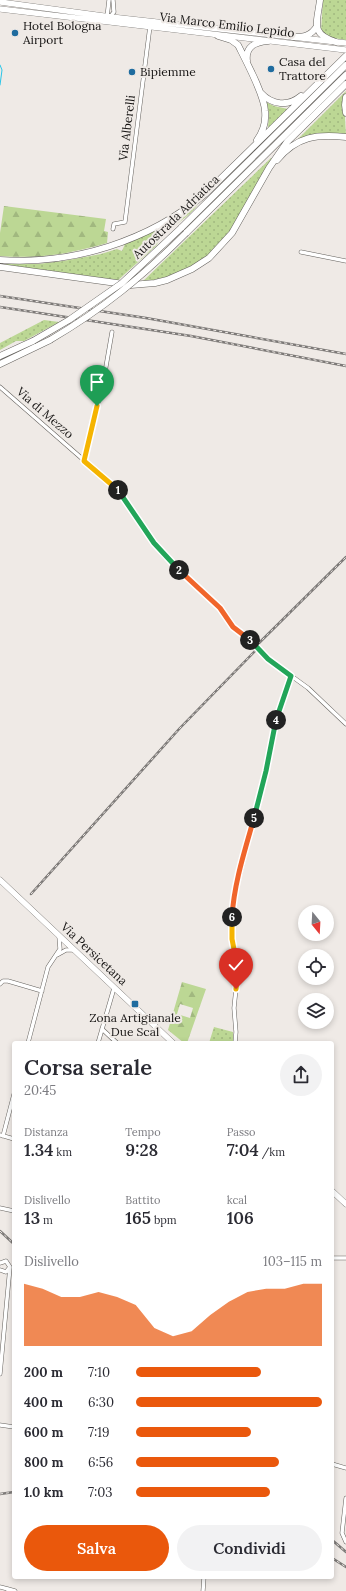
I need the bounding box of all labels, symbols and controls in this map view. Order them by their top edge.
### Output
street label: Via Marco Emilio Lepido [158,9,295,40]
place label: Hotel Bologna Airport [22,18,102,47]
marker: Hotel Bologna Airport [10,28,20,38]
place label: Casa del Trattore [279,54,326,83]
place label: Bipiemme [140,64,196,79]
marker: Casa del Trattore [266,64,276,74]
marker: Bipiemme [127,67,137,77]
street label: Via Alberelli [115,94,138,163]
street label: Autostrada Adriatica [129,172,222,262]
pin [80,365,114,406]
icon: arrive [86,371,108,393]
street label: Via di Mezzo [13,383,77,441]
pin: 1 [108,480,128,500]
text: 1 [116,483,120,497]
pin: 2 [169,560,189,580]
text: 2 [176,563,182,577]
pin: 3 [240,630,260,650]
text: 3 [247,633,253,647]
pin: 4 [266,710,286,730]
text: 4 [273,713,279,727]
pin: 5 [244,808,264,828]
text: 5 [251,811,257,825]
north arrow [298,905,334,941]
map controls [298,905,334,1029]
pin: 6 [222,907,242,927]
text: 6 [229,910,235,924]
street label: Via Persicetana [57,918,131,988]
pin [219,948,253,989]
button: locate [298,949,334,985]
icon: check [225,954,247,976]
button: layers [298,993,334,1029]
marker: Zona Artigianale Due Scal [130,999,140,1009]
place label: Zona Artigianale Due Scal [89,1010,181,1039]
text: Corsa serale [24,1053,152,1081]
button: share [280,1054,322,1096]
text: 20:45 [24,1082,56,1099]
text: Distanza [24,1125,68,1139]
text: Tempo [125,1125,161,1139]
text: Passo [227,1125,256,1139]
text: 1.34 [24,1139,53,1161]
text: 9:28 [125,1139,158,1161]
text: 7:04 [227,1139,259,1161]
text: km [53,1145,72,1159]
text: /km [259,1145,285,1159]
text: Dislivello [24,1193,70,1207]
text: Battito [125,1193,160,1207]
text: kcal [227,1193,247,1207]
text: 13 [24,1207,40,1229]
text: 165 [125,1207,151,1229]
text: 106 [227,1207,254,1229]
text: m [40,1213,53,1227]
text: bpm [151,1213,177,1227]
text: Dislivello [24,1253,79,1270]
text: 103–115 m [263,1253,322,1270]
text: 200 m [24,1364,63,1381]
text: 7:10 [88,1364,110,1381]
text: 400 m [24,1394,63,1411]
text: 6:30 [88,1394,114,1411]
text: 600 m [24,1424,63,1441]
text: 7:19 [88,1424,110,1441]
text: 800 m [24,1454,63,1471]
text: 6:56 [88,1454,113,1471]
text: 1.0 km [24,1484,63,1501]
text: 7:03 [88,1484,113,1501]
button: Salva [24,1525,169,1571]
button: Condividi [177,1525,322,1571]

